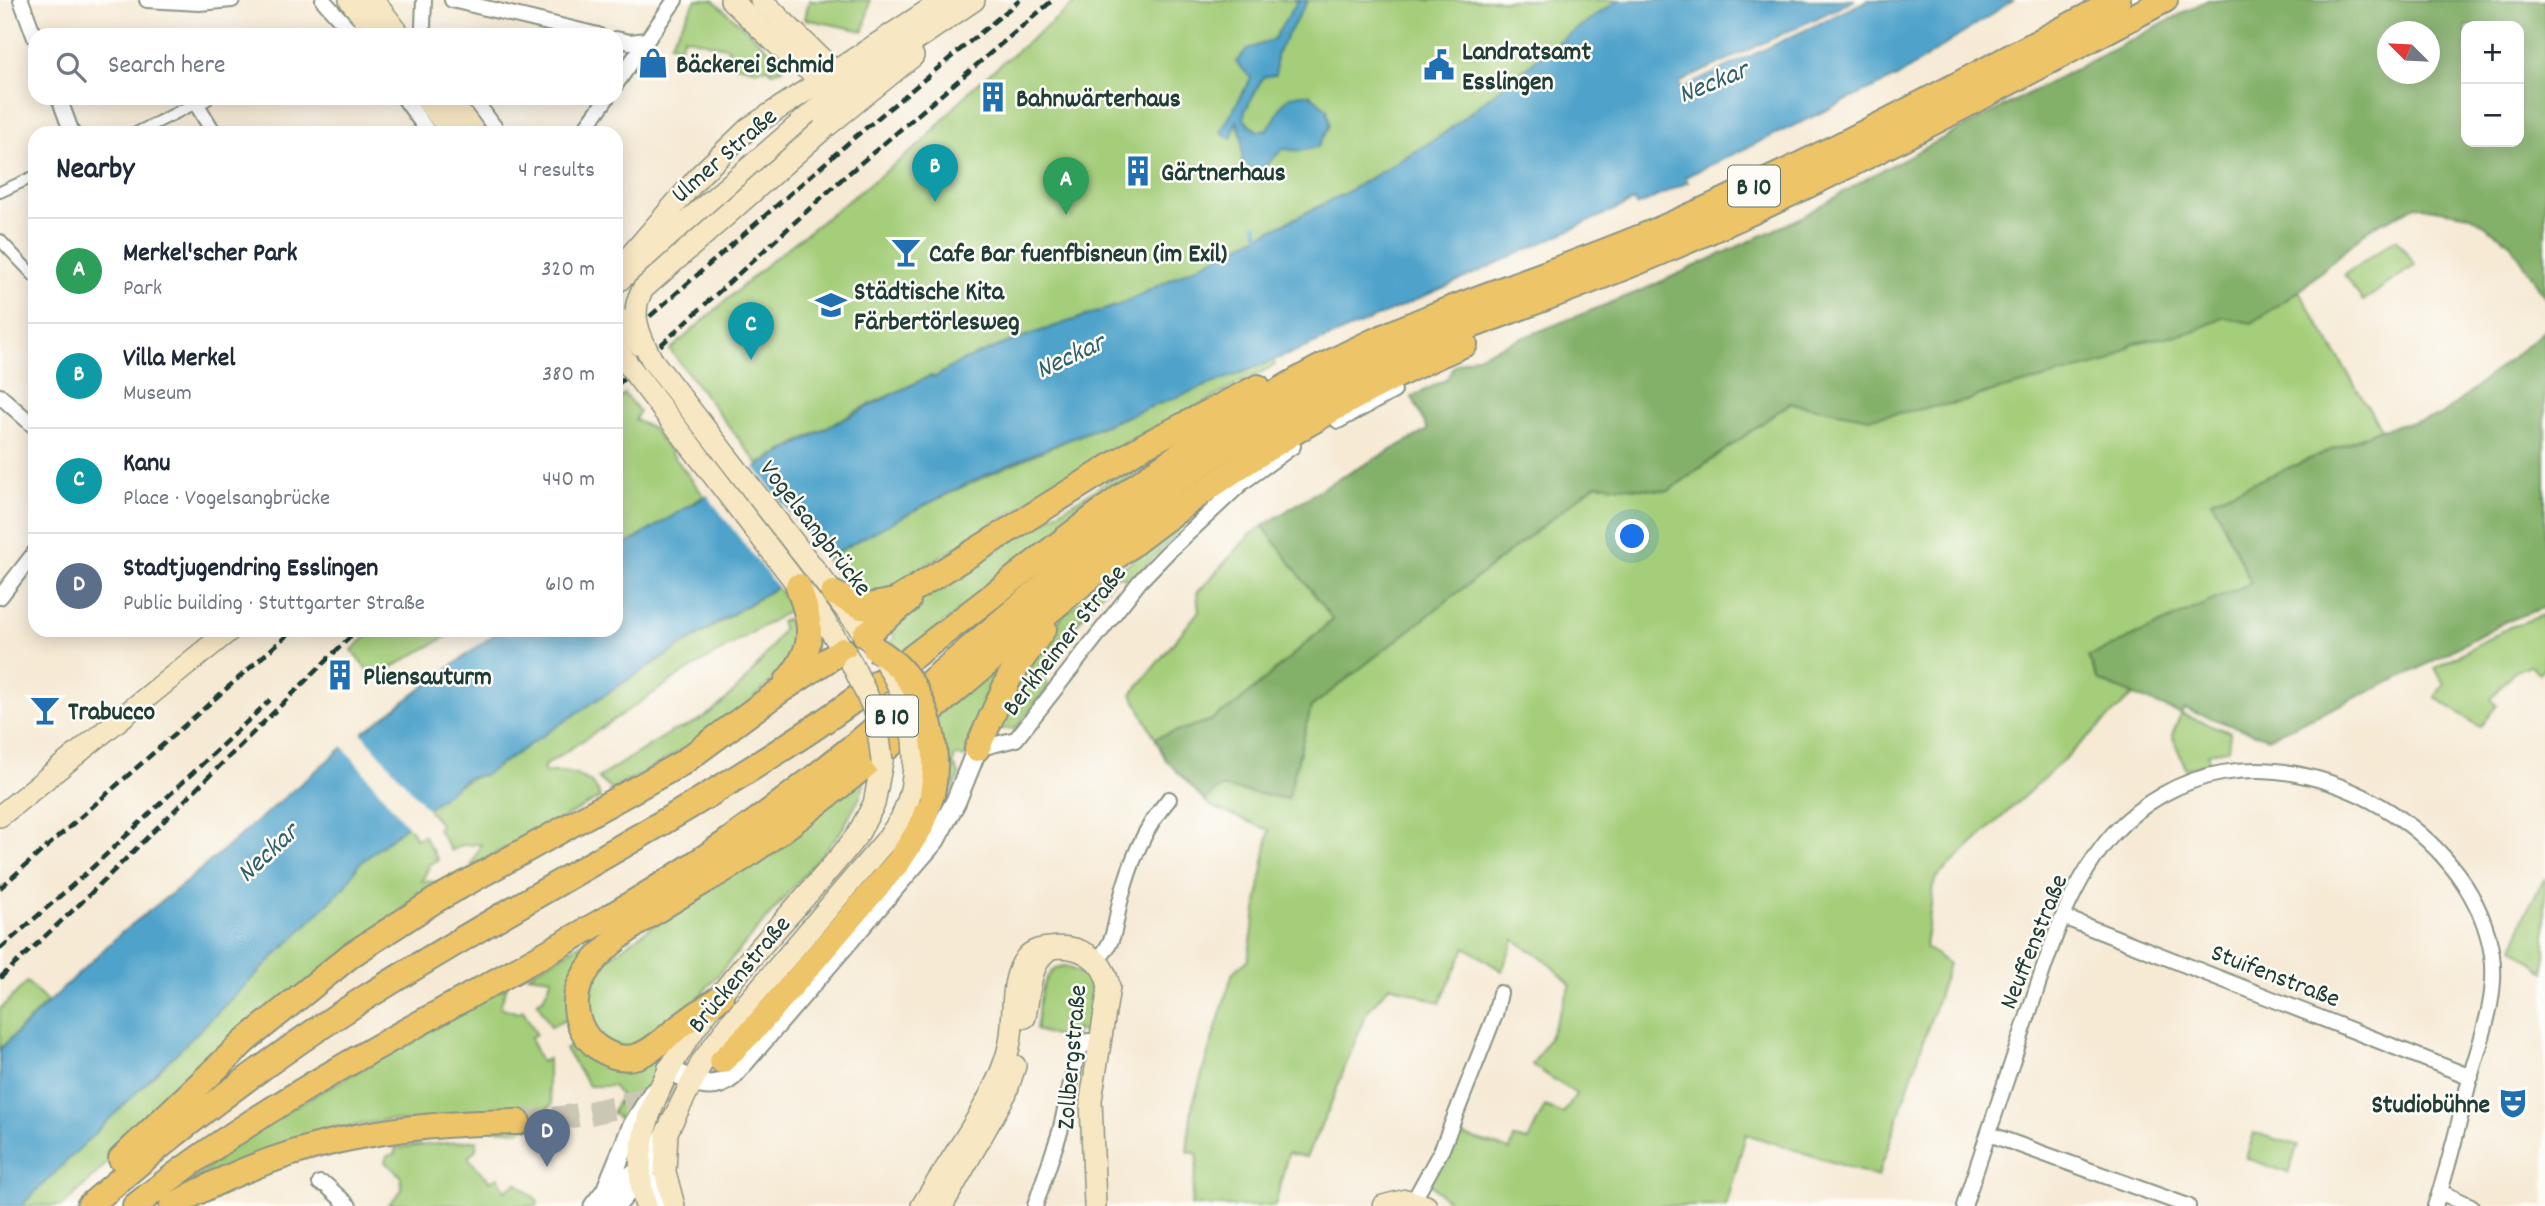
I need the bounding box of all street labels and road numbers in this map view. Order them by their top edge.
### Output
street label: Ulmer Straße [664,100,787,213]
road number: B 10 [1728,166,1780,206]
street label: Vogelsangbrücke [749,453,879,605]
street label: Berkheimer Straße [995,557,1137,725]
road number: B 10 [866,696,918,736]
street label: Neuffenstraße [1991,869,2079,1015]
street label: Brückenstraße [680,908,801,1042]
street label: Stuifenstraße [2205,936,2345,1019]
street label: Zollbergstraße [1049,983,1098,1131]

